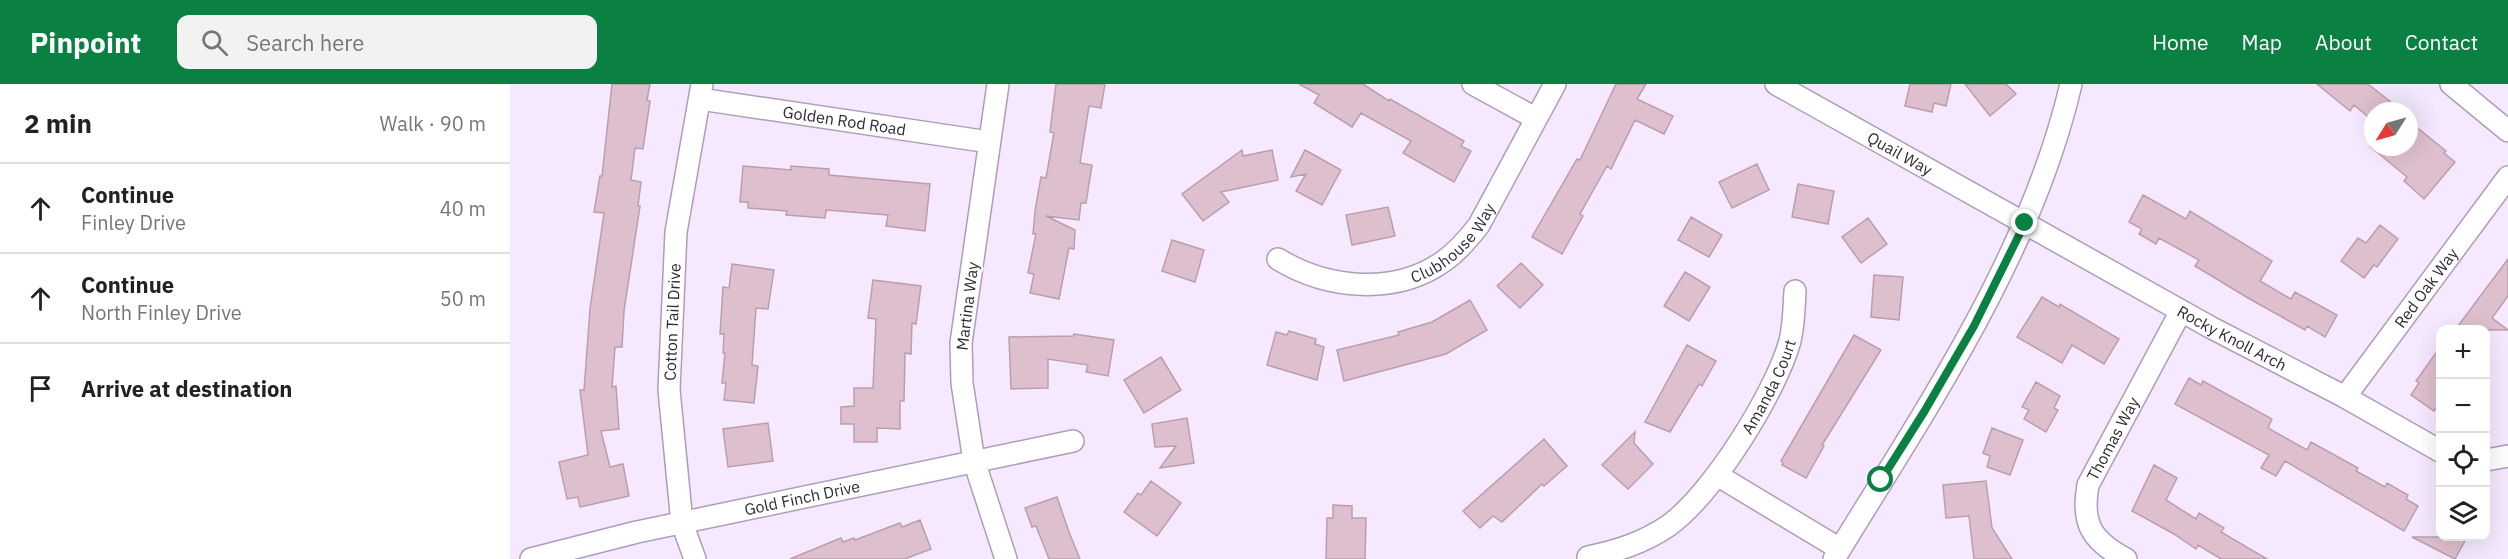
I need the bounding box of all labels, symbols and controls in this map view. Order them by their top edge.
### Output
search box [177,15,597,69]
text: Pinpoint [30,24,141,61]
icon: search [198,26,231,59]
text: Search here [246,28,364,57]
text: Home [2152,28,2209,56]
text: Map [2242,28,2282,56]
text: About [2315,28,2372,56]
text: Contact [2405,28,2478,56]
street label: Golden Rod Road [781,101,907,140]
north arrow [2364,102,2418,156]
text: 2 min [24,106,92,140]
text: Walk · 90 m [380,110,486,137]
street label: Quail Way [1864,127,1936,180]
text: Continue [81,180,174,209]
icon: ahead [24,192,57,225]
text: 40 m [440,195,486,222]
street label: Clubhouse Way [1408,200,1499,287]
text: Finley Drive [81,209,186,236]
route end [2011,209,2037,235]
street label: Red Oak Way [2390,244,2462,332]
street label: Martina Way [952,261,982,351]
street label: Cotton Tail Drive [659,263,685,381]
text: Continue [81,270,174,299]
icon: ahead [24,282,57,315]
text: 50 m [440,285,486,312]
text: North Finley Drive [81,299,242,326]
street label: Rocky Knoll Arch [2174,301,2290,375]
map controls [2436,325,2490,541]
button: + [2436,325,2490,379]
street label: Amanda Court [1737,337,1800,438]
icon: arrive [24,372,57,405]
text: Arrive at destination [81,374,292,403]
button: − [2436,379,2490,433]
street label: Thomas Way [2082,393,2143,484]
button: locate [2436,433,2490,487]
route start [1867,466,1893,492]
street label: Gold Finch Drive [742,476,862,519]
button: layers [2436,487,2490,541]

